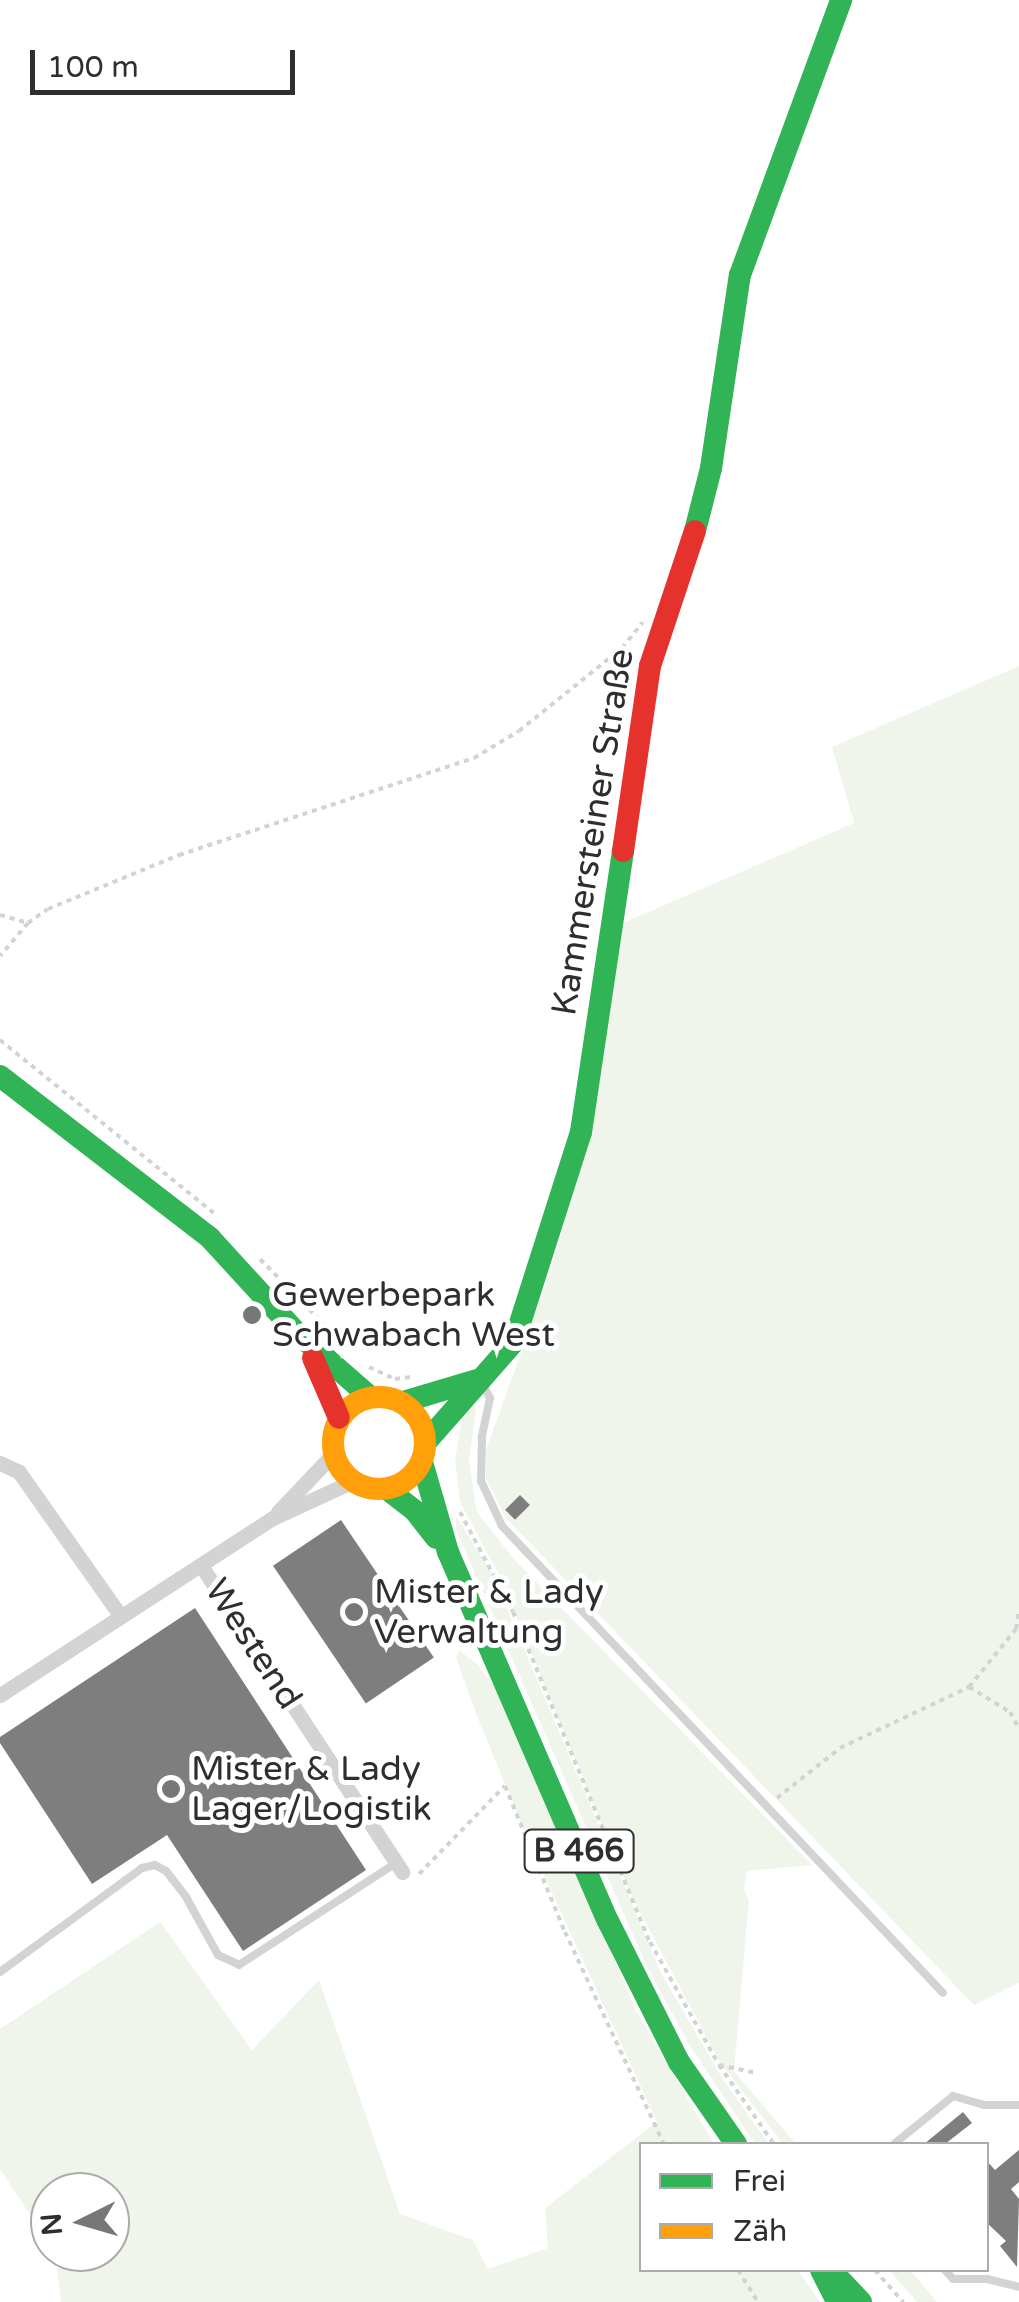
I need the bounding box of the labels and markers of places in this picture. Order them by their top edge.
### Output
place label: Gewerbepark Schwabach West [272,1274,555,1356]
marker: Gewerbepark Schwabach West [241,1304,263,1326]
place label: Mister & Lady Verwaltung [374,1571,604,1653]
marker: Mister & Lady Verwaltung [343,1601,365,1623]
place label: Mister & Lady Lager/Logistik [191,1748,432,1830]
marker: Mister & Lady Lager/Logistik [160,1778,182,1800]

